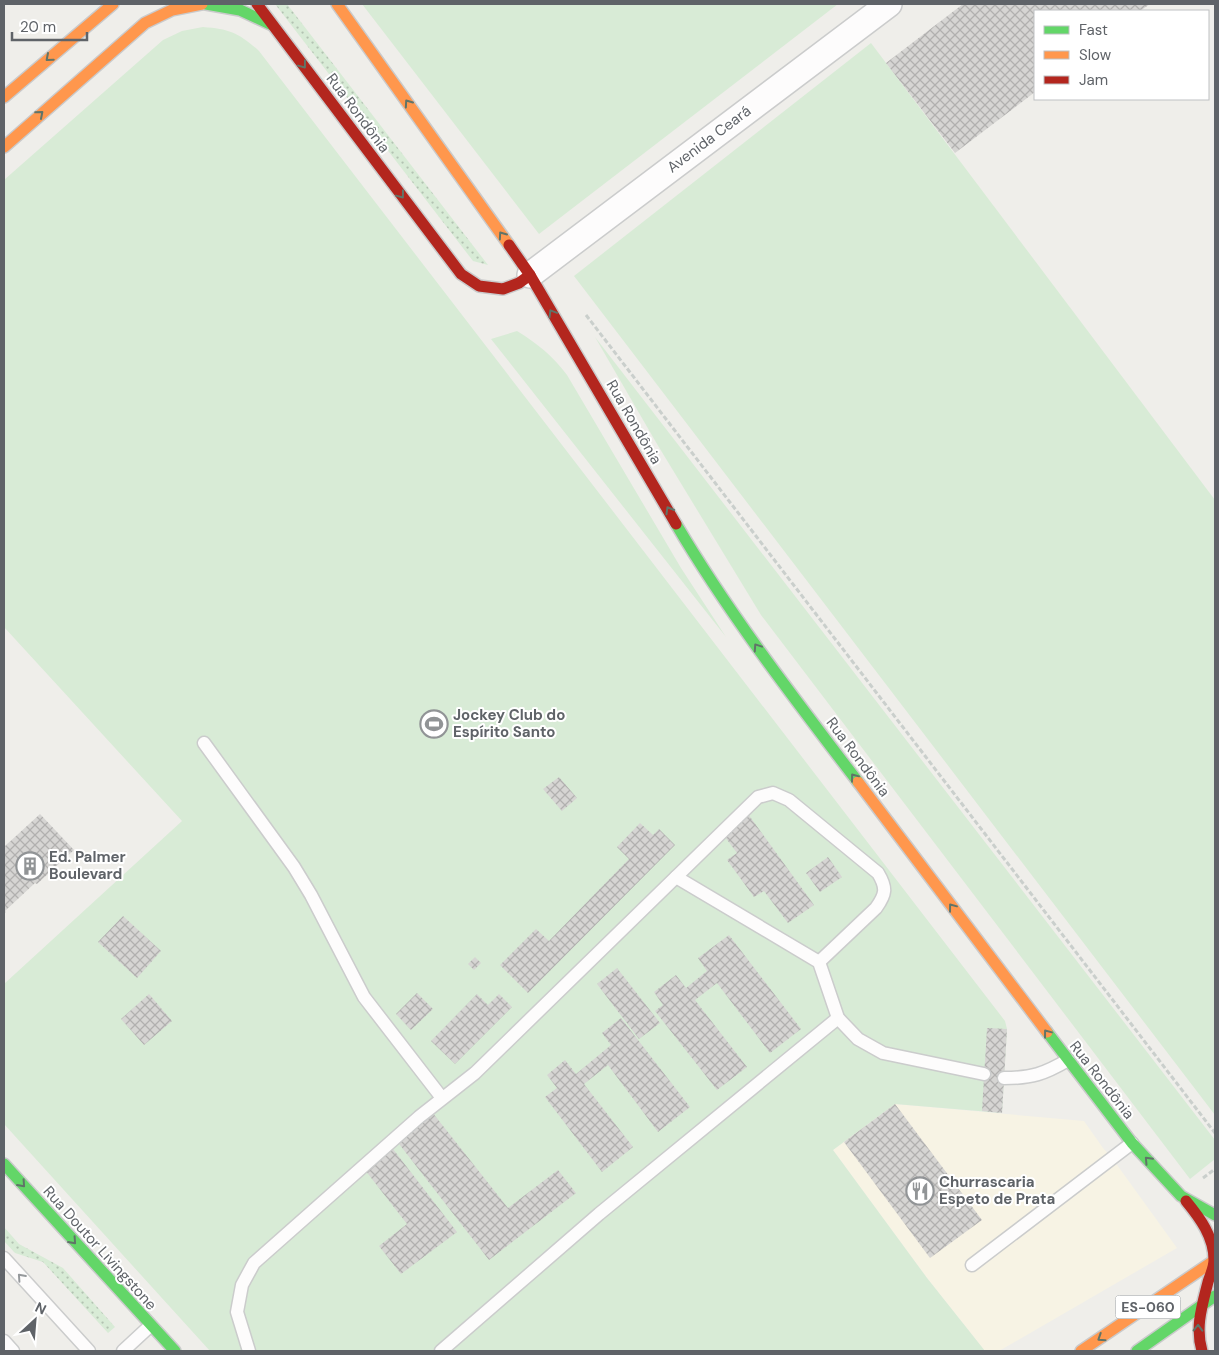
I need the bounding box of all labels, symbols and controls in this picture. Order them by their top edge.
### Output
scale bar [12,10,88,42]
legend [1034,10,1209,100]
text: 20 m [20,17,56,37]
text: Fast [1079,20,1108,40]
text: Slow [1079,45,1112,65]
one-way arrow [46,53,55,62]
one-way arrow [297,59,306,69]
street label: Rua Rondônia [322,69,394,157]
text: Jam [1079,70,1108,90]
one-way arrow [405,99,414,109]
street label: Avenida Ceará [663,101,755,177]
one-way arrow [35,111,44,120]
one-way arrow [395,189,404,199]
one-way arrow [499,231,508,241]
one-way arrow [549,310,559,319]
street label: Rua Rondônia [602,376,666,468]
one-way arrow [665,507,675,516]
one-way arrow [754,643,763,652]
place label: Jockey Club do Espírito Santo [453,705,565,742]
sports icon: Jockey Club do Espírito Santo [419,709,449,739]
street label: Rua Rondônia [822,713,894,801]
one-way arrow [851,773,860,783]
place label: Ed. Palmer Boulevard [49,847,126,884]
building icon: Ed. Palmer Boulevard [15,851,45,881]
one-way arrow [949,904,957,913]
one-way arrow [1045,1030,1053,1039]
street label: Rua Rondônia [1065,1037,1139,1123]
one-way arrow [1145,1157,1154,1166]
place label: Churrascaria Espeto de Prata [939,1172,1055,1209]
restaurant icon: Churrascaria Espeto de Prata [905,1176,935,1206]
one-way arrow [16,1179,25,1188]
street label: Rua Doutor Livingstone [39,1182,161,1314]
one-way arrow [67,1235,76,1244]
one-way arrow [18,1273,27,1282]
north arrow [10,1295,60,1345]
road number: ES-060 [1116,1295,1180,1318]
text: N [32,1298,49,1319]
one-way arrow [1193,1324,1203,1332]
one-way arrow [1098,1331,1107,1341]

